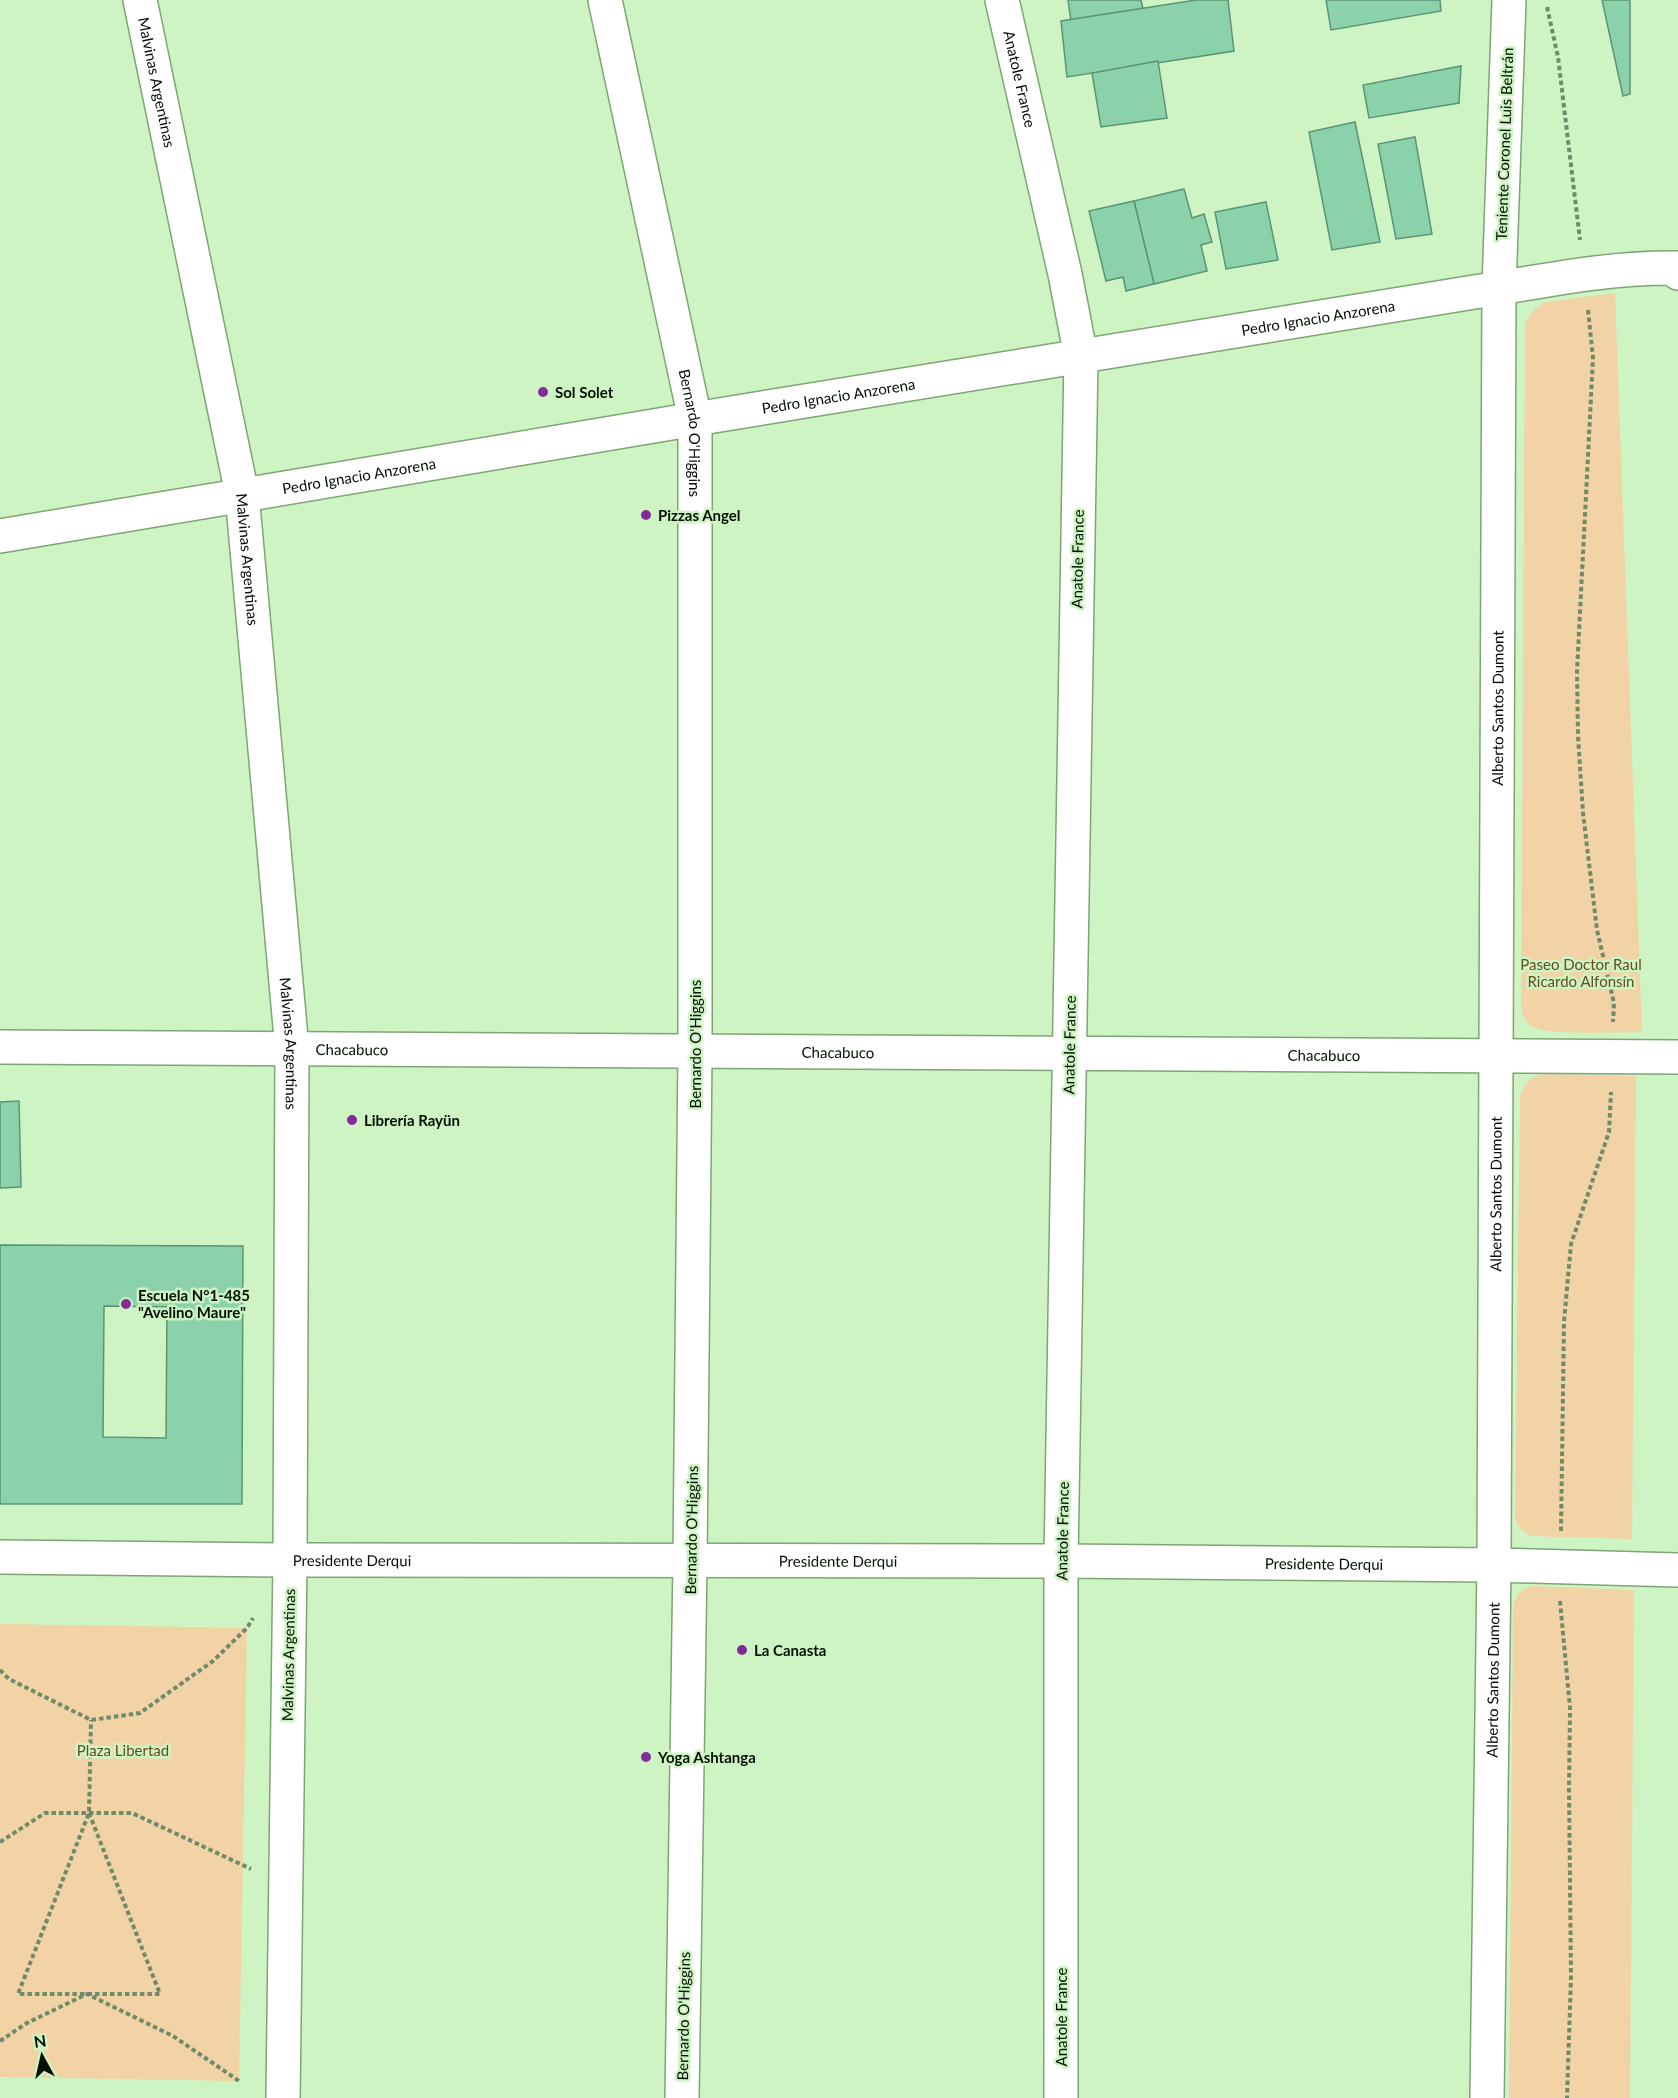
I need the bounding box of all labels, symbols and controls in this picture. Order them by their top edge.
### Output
street label: Malvinas Argentinas [135,15,179,149]
street label: Anatole France [1000,29,1040,129]
street label: Teniente Coronel Luis Beltrán [1492,47,1516,241]
street label: Pedro Ignacio Anzorena [1240,296,1396,339]
street label: Bernardo O'Higgins [675,367,704,497]
street label: Pedro Ignacio Anzorena [760,374,916,417]
place label: Sol Solet [555,383,614,401]
marker: Sol Solet [536,385,550,399]
street label: Pedro Ignacio Anzorena [281,454,437,497]
street label: Malvinas Argentinas [233,492,263,626]
place label: Pizzas Angel [658,506,741,524]
marker: Pizzas Angel [639,508,653,522]
street label: Anatole France [1067,509,1087,609]
street label: Alberto Santos Dumont [1488,630,1507,786]
park label: Paseo Doctor Raul Ricardo Alfonsín [1520,955,1642,990]
street label: Malvinas Argentinas [277,976,301,1110]
street label: Bernardo O'Higgins [686,980,704,1108]
street label: Anatole France [1059,995,1079,1095]
street label: Chacabuco [316,1040,388,1058]
street label: Chacabuco [802,1043,874,1061]
street label: Chacabuco [1288,1046,1360,1064]
place label: Librería Rayün [364,1111,460,1129]
marker: Librería Rayün [345,1113,359,1127]
street label: Alberto Santos Dumont [1486,1116,1505,1272]
place label: Escuela N°1-485 "Avelino Maure" [138,1286,250,1321]
marker: Escuela N°1-485 "Avelino Maure" [119,1297,133,1311]
street label: Bernardo O'Higgins [681,1465,701,1595]
street label: Anatole France [1052,1481,1072,1581]
street label: Presidente Derqui [293,1551,411,1569]
street label: Presidente Derqui [779,1552,897,1570]
street label: Presidente Derqui [1265,1554,1383,1573]
street label: Malvinas Argentinas [278,1589,298,1721]
street label: Alberto Santos Dumont [1482,1602,1503,1758]
place label: La Canasta [754,1641,826,1659]
marker: La Canasta [735,1643,749,1657]
park label: Plaza Libertad [77,1741,169,1759]
place label: Yoga Ashtanga [657,1748,756,1766]
marker: Yoga Ashtanga [639,1750,653,1764]
street label: Bernardo O'Higgins [673,1951,693,2081]
street label: Anatole France [1052,1967,1070,2066]
north arrow [12,2026,72,2086]
text: N [32,2030,47,2051]

